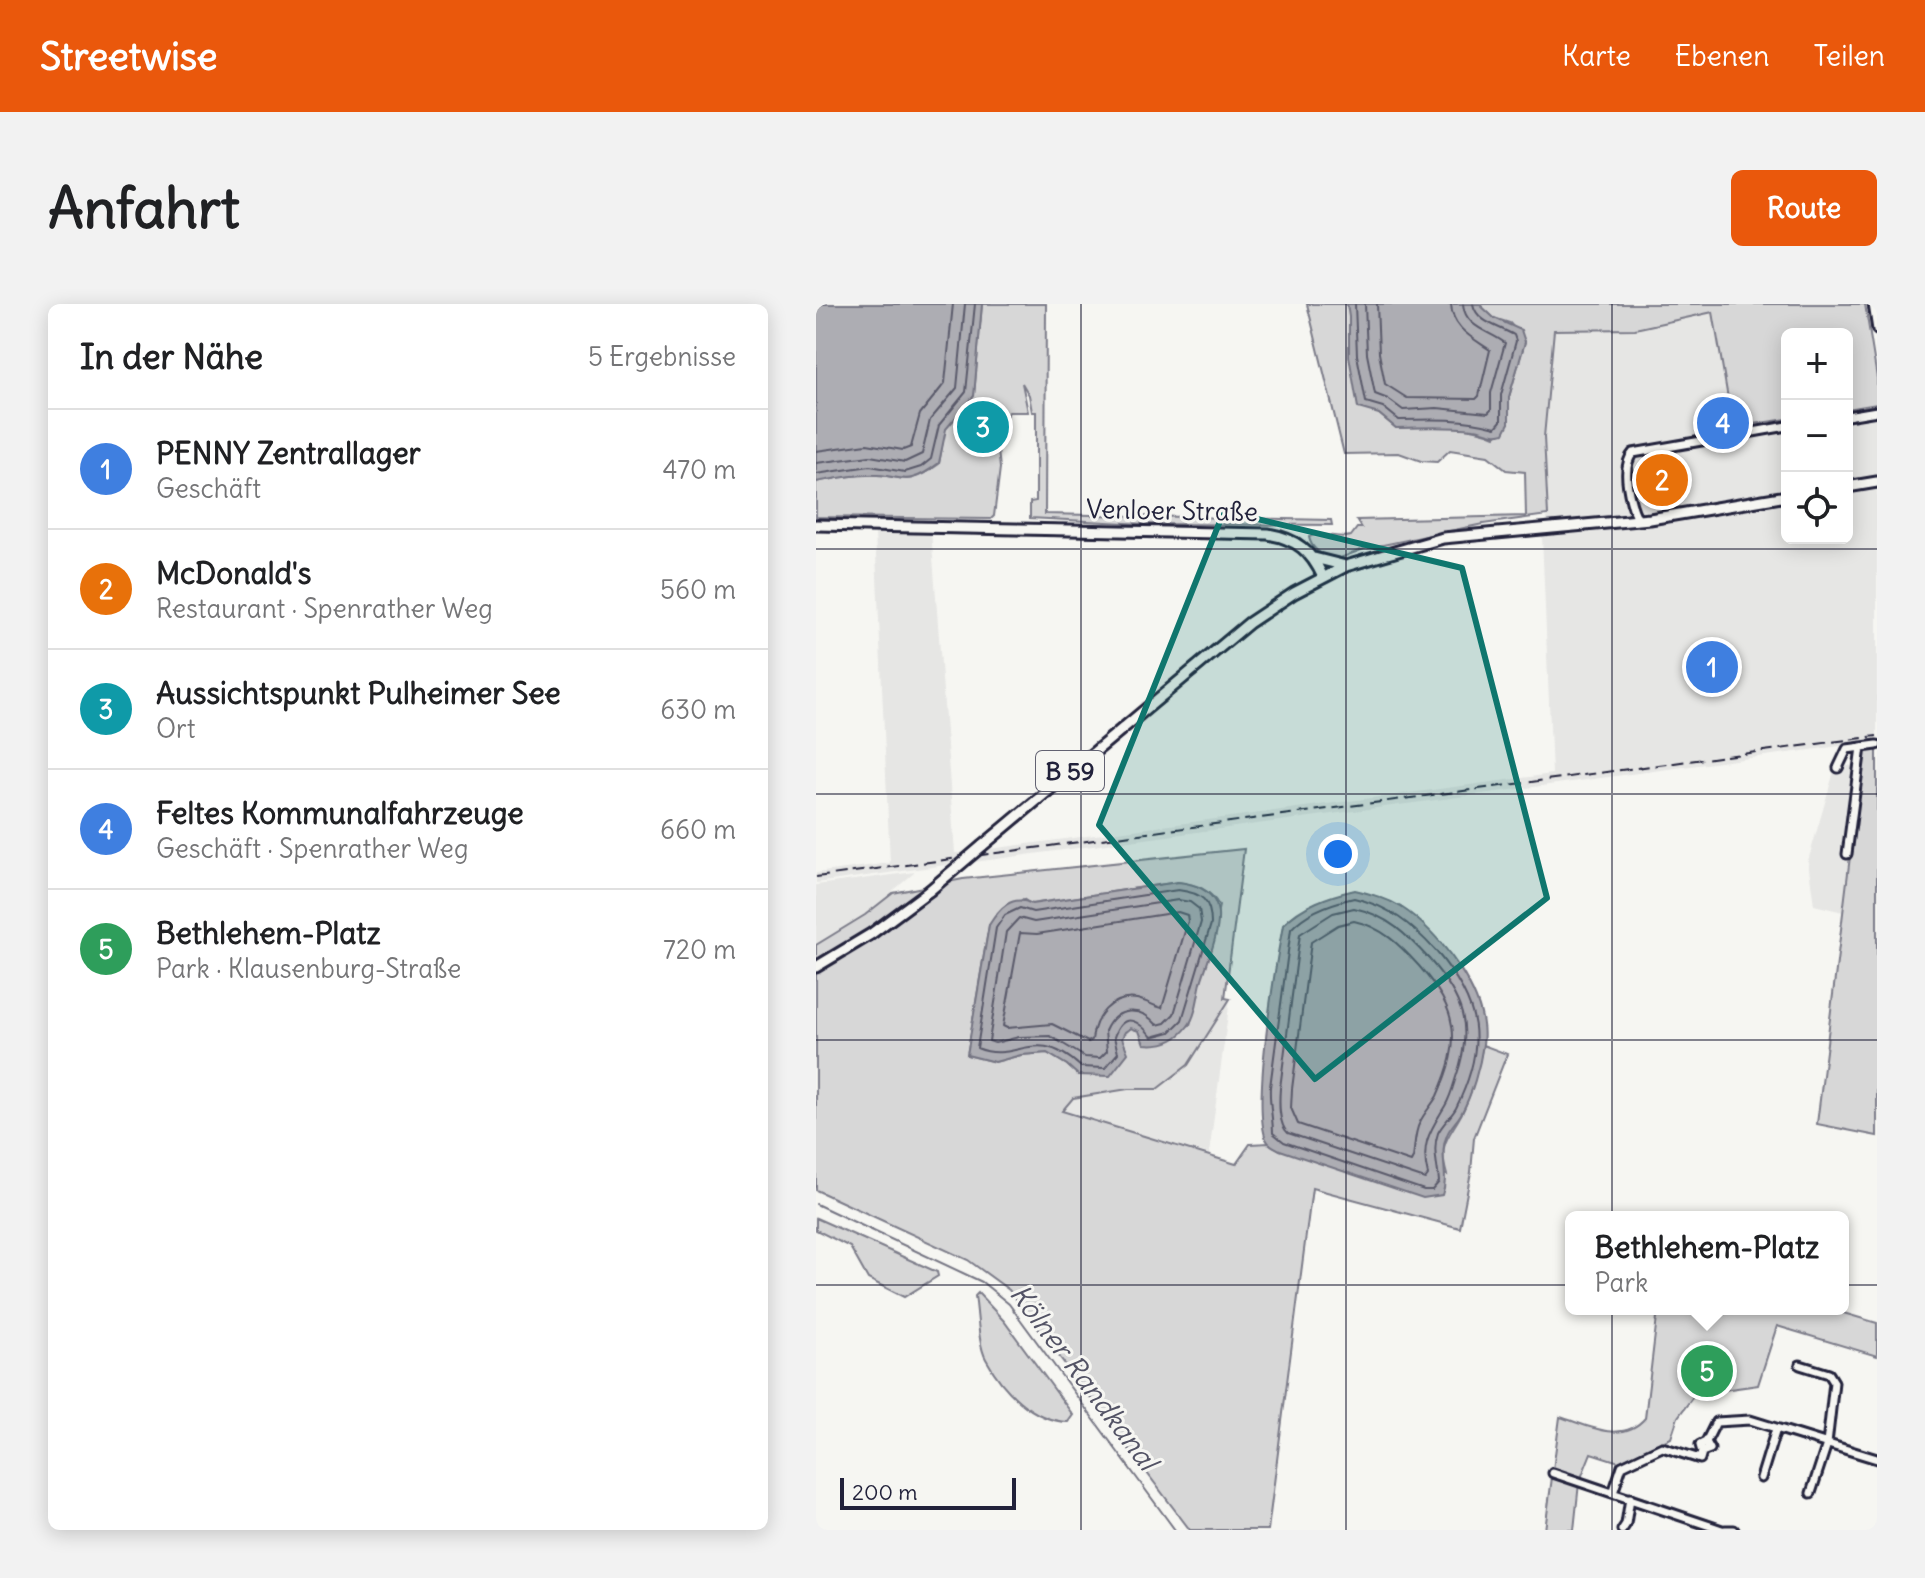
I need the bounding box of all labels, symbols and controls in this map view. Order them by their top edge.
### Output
text: Streetwise [40,33,218,80]
text: Karte [1562,38,1631,74]
text: Ebenen [1675,38,1769,74]
text: Teilen [1813,38,1885,74]
button: Route [1731,170,1877,246]
text: Anfahrt [48,173,240,243]
map controls [1781,328,1853,544]
button: + [1781,328,1853,400]
text: In der Nähe [80,335,263,378]
text: 5 Ergebnisse [588,340,736,373]
pin: 4 [1697,393,1749,453]
pin: 3 [957,397,1009,457]
button: − [1781,400,1853,472]
text: PENNY Zentrallager [156,434,421,472]
pin: 2 [1636,450,1688,510]
text: 1 [101,453,111,486]
text: 470 m [662,453,736,486]
text: Geschäft [156,472,261,505]
button: locate [1781,472,1853,544]
street label: Venloer Straße [1086,492,1258,528]
text: McDonald's [156,554,311,592]
text: 2 [99,573,113,606]
text: 560 m [660,573,736,606]
text: Restaurant · Spenrather Weg [156,592,493,625]
pin: 1 [1686,637,1738,697]
text: Aussichtspunkt Pulheimer See [156,674,561,712]
text: 3 [99,693,113,726]
text: 630 m [660,693,736,726]
text: Ort [156,712,196,745]
road number: B 59 [1036,751,1104,791]
text: Feltes Kommunalfahrzeuge [156,794,524,832]
text: 4 [98,813,114,846]
text: 660 m [660,813,736,846]
text: Geschäft · Spenrather Weg [156,832,468,865]
your location [1318,834,1358,874]
text: Bethlehem-Platz [156,914,381,952]
text: 5 [99,933,113,966]
text: 720 m [663,933,736,966]
text: Park · Klausenburg-Straße [156,952,461,985]
popup [1565,1211,1849,1315]
text: Bethlehem-Platz [1595,1228,1819,1266]
text: Park [1595,1266,1648,1299]
water label: Kölner Randkanal [1002,1277,1168,1480]
pin: 5 [1681,1341,1733,1401]
scale bar [840,1474,1016,1510]
text: 200 m [852,1478,918,1506]

